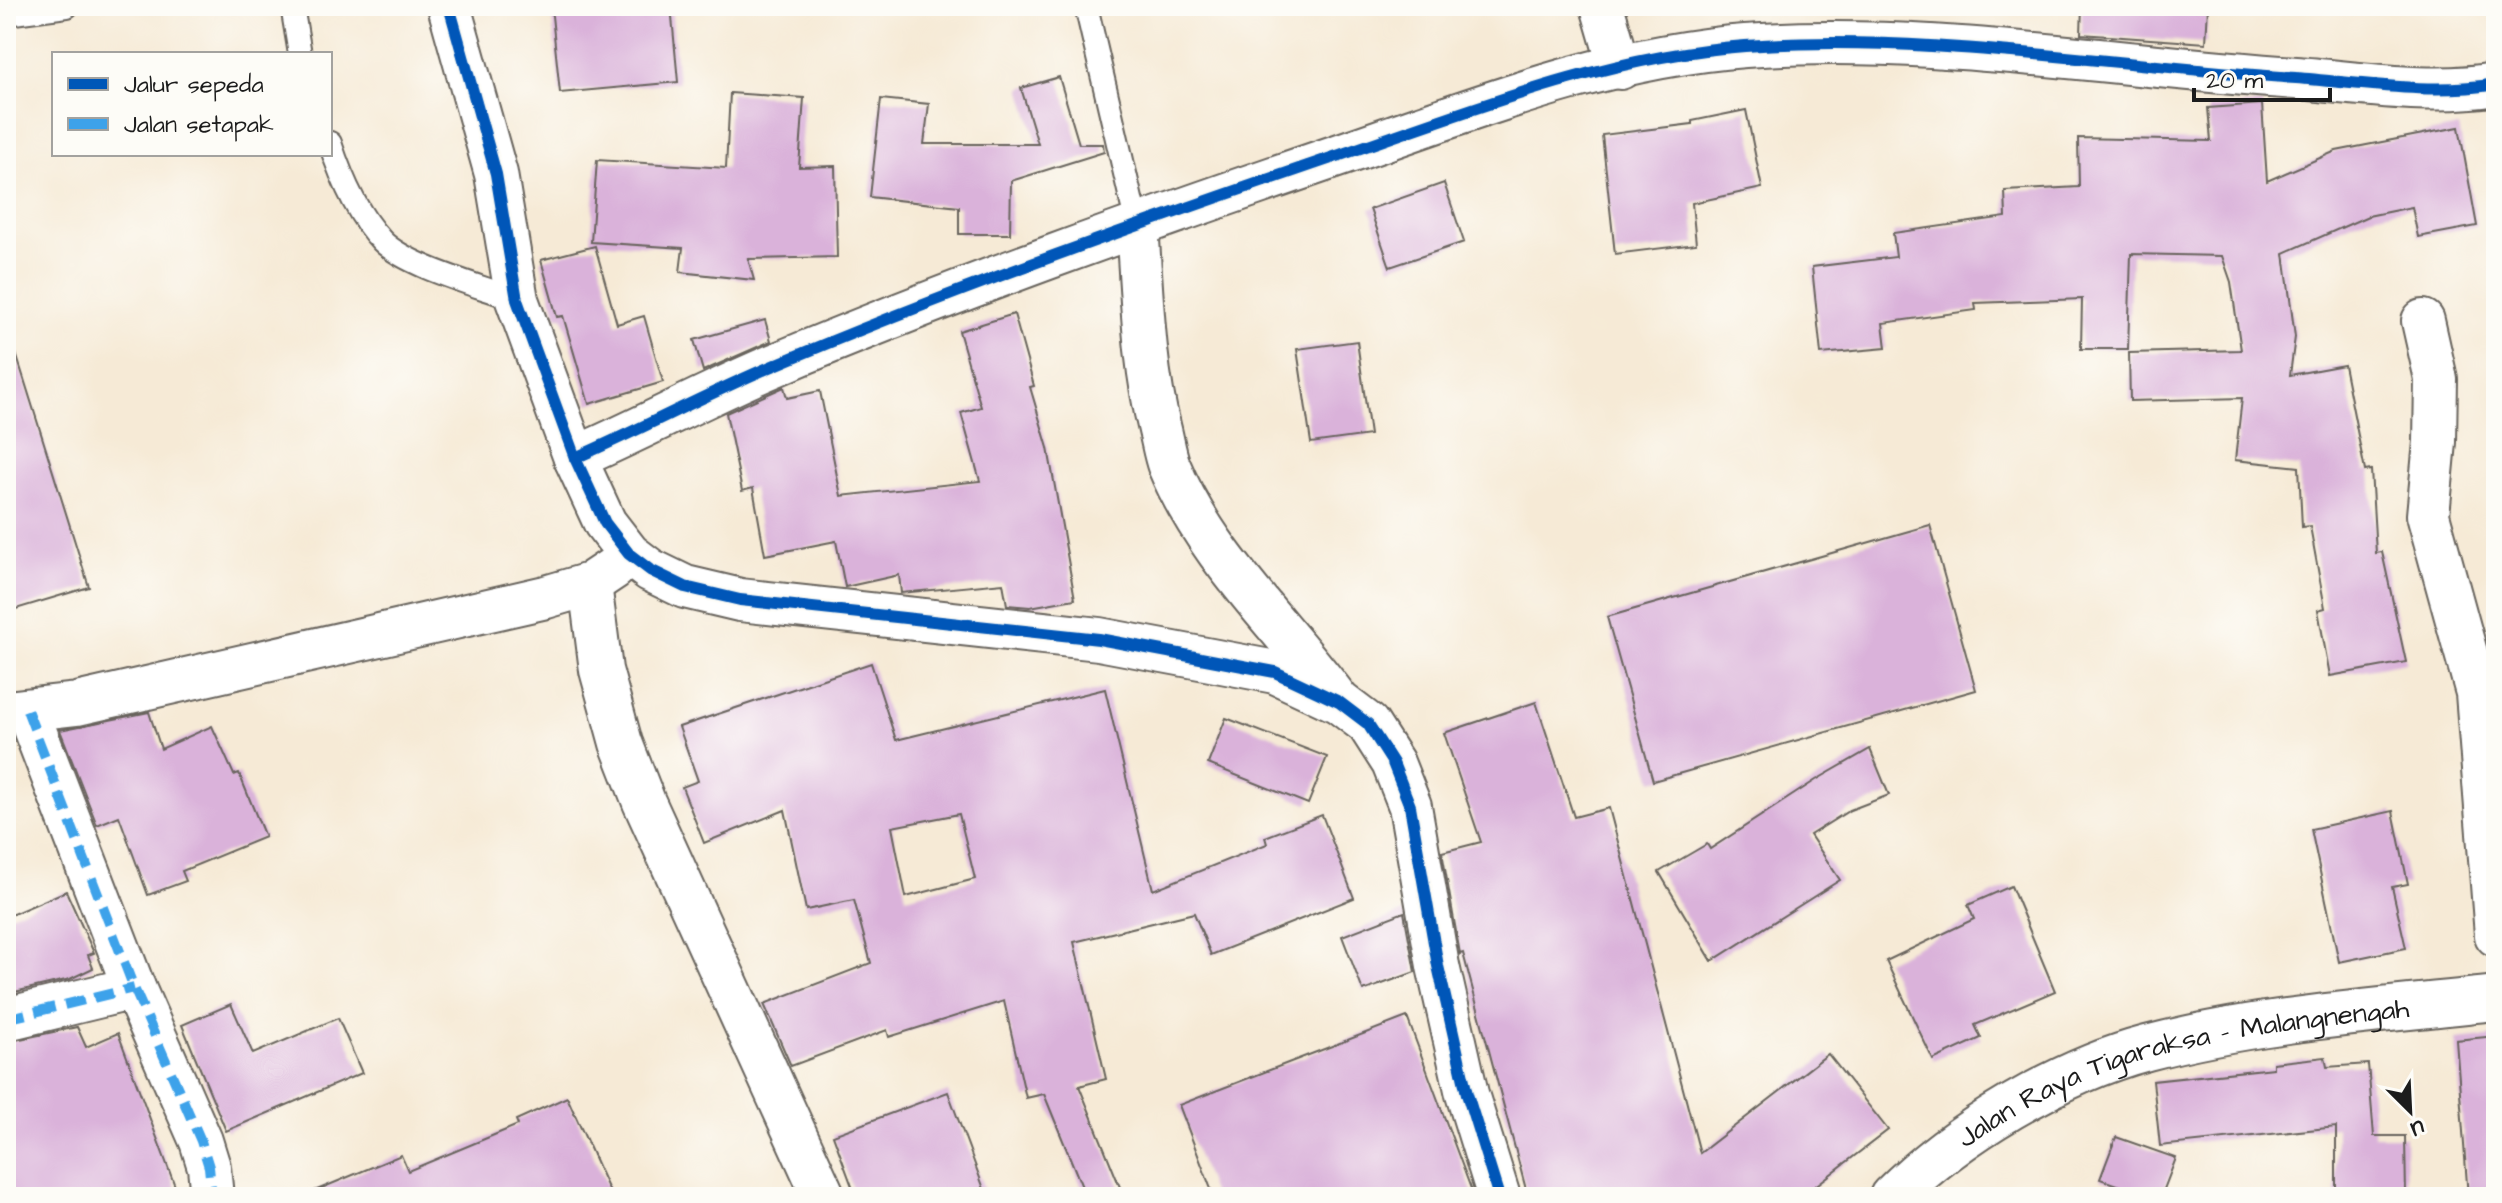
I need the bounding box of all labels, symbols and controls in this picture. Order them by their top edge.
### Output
legend [52,52,332,156]
scale bar [2194,52,2330,102]
text: 20 m [2206,64,2263,98]
text: Jalur sepeda [124,68,264,102]
text: Jalan setapak [124,108,274,142]
street label: Jalan Raya Tigaraksa - Malangnengah [1949,989,2411,1158]
north arrow [2370,1071,2450,1151]
text: U [2406,1111,2429,1145]

